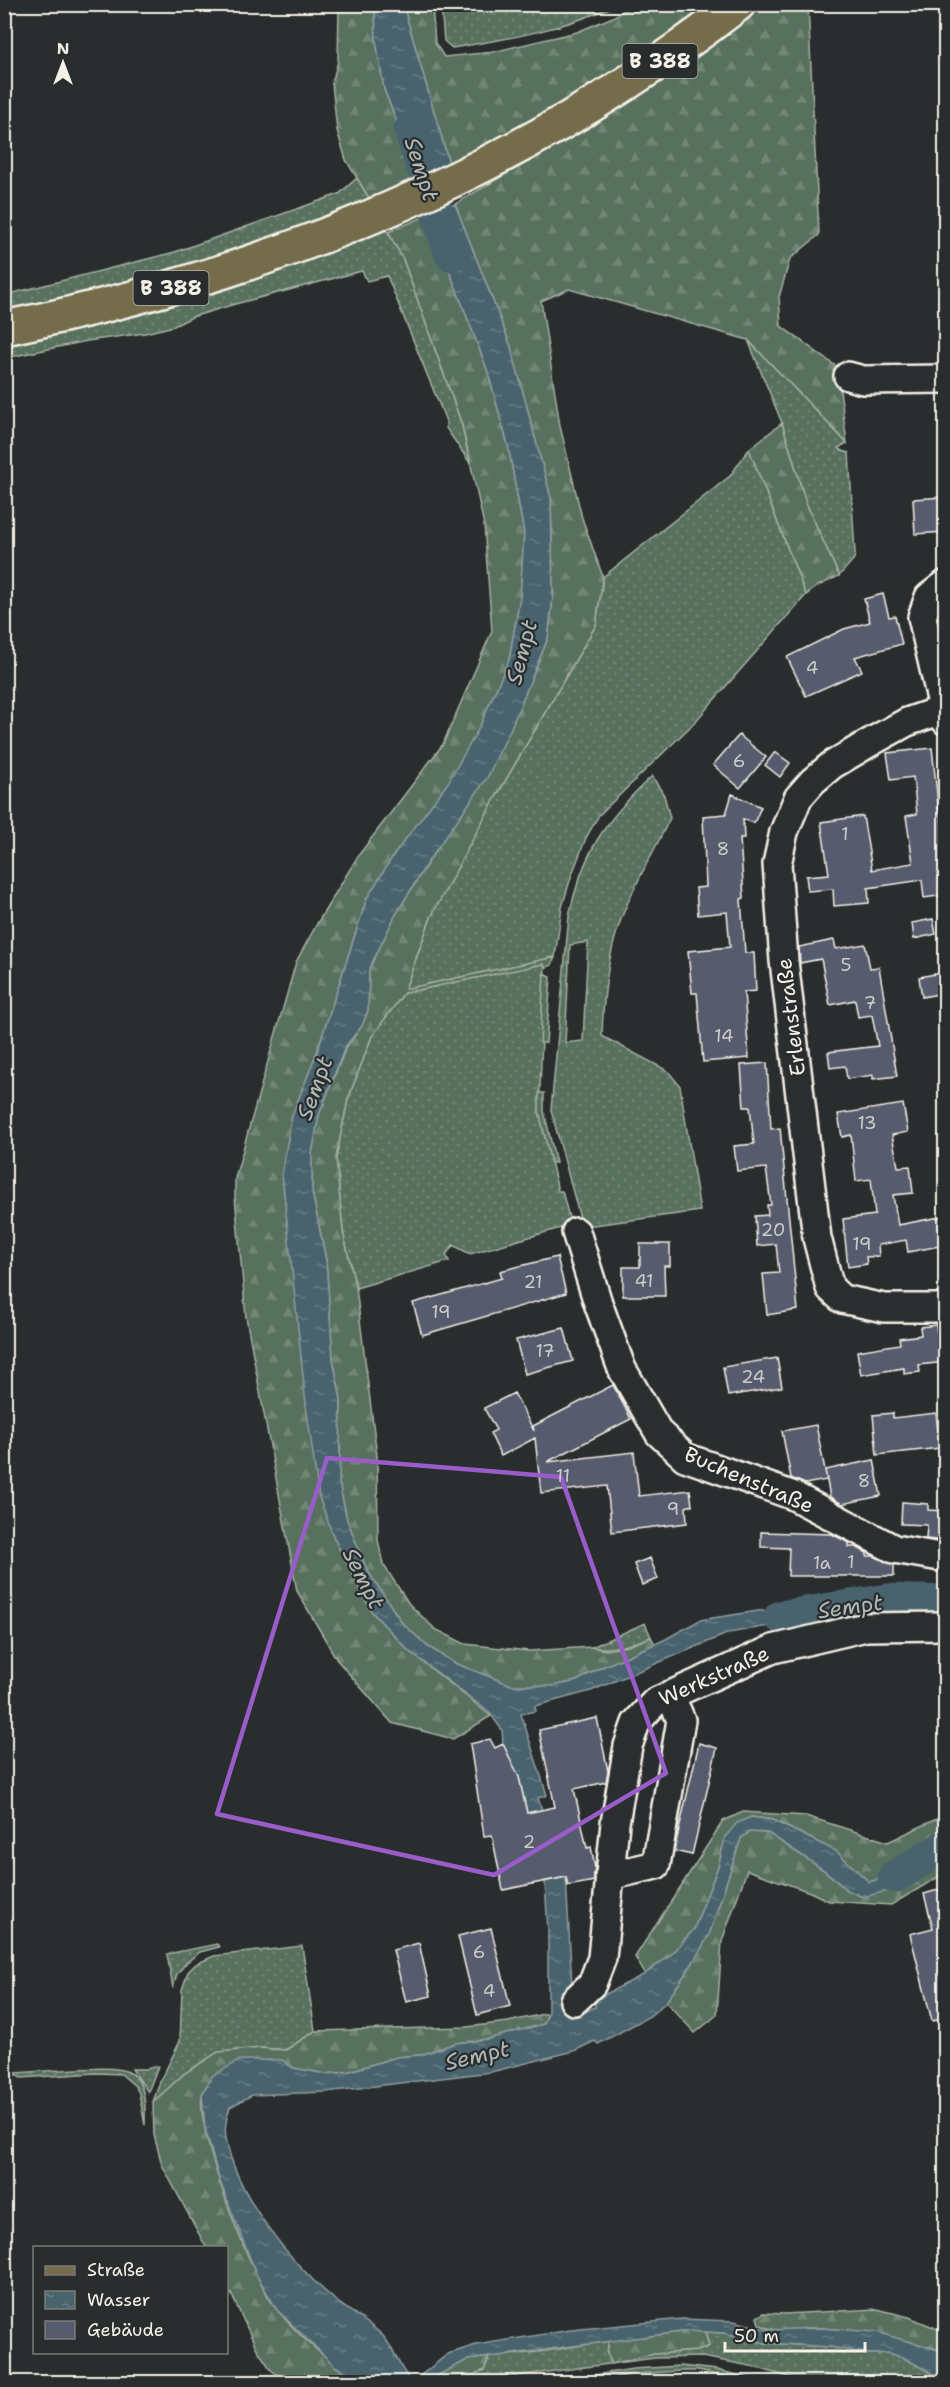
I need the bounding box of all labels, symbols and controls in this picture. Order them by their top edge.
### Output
north arrow [33,33,93,93]
text: N [57,38,69,59]
road number: B 388 [622,44,698,78]
water label: Sempt [398,134,446,205]
road number: B 388 [134,271,208,305]
water label: Sempt [499,616,544,687]
house number: 4 [806,656,818,680]
house number: 6 [733,749,745,773]
house number: 1 [841,822,849,846]
house number: 8 [717,837,729,861]
house number: 5 [840,953,852,977]
street label: Erlenstraße [770,957,812,1077]
house number: 7 [864,991,876,1015]
house number: 14 [714,1024,734,1048]
water label: Sempt [290,1052,339,1124]
house number: 13 [857,1111,877,1135]
house number: 20 [761,1218,785,1242]
house number: 19 [852,1232,872,1256]
house number: 41 [634,1269,654,1293]
house number: 21 [523,1270,543,1294]
house number: 19 [431,1300,451,1324]
house number: 17 [535,1339,555,1363]
house number: 24 [741,1365,765,1389]
street label: Buchenstraße [680,1440,818,1520]
house number: 11 [556,1464,570,1488]
house number: 8 [858,1469,870,1493]
house number: 9 [667,1497,679,1521]
water label: Sempt [336,1543,391,1614]
house number: 1 [847,1550,855,1574]
house number: 1a [813,1551,831,1575]
water label: Sempt [816,1588,885,1625]
street label: Werkstraße [654,1639,774,1713]
house number: 2 [523,1830,535,1854]
house number: 6 [473,1940,485,1964]
house number: 4 [483,1979,495,2003]
water label: Sempt [442,2034,513,2077]
legend [33,2246,228,2354]
text: Straße [87,2258,145,2282]
text: Wasser [87,2288,150,2312]
scale bar [725,2315,864,2353]
text: Gebäude [87,2318,164,2342]
text: 50 m [734,2324,779,2348]

